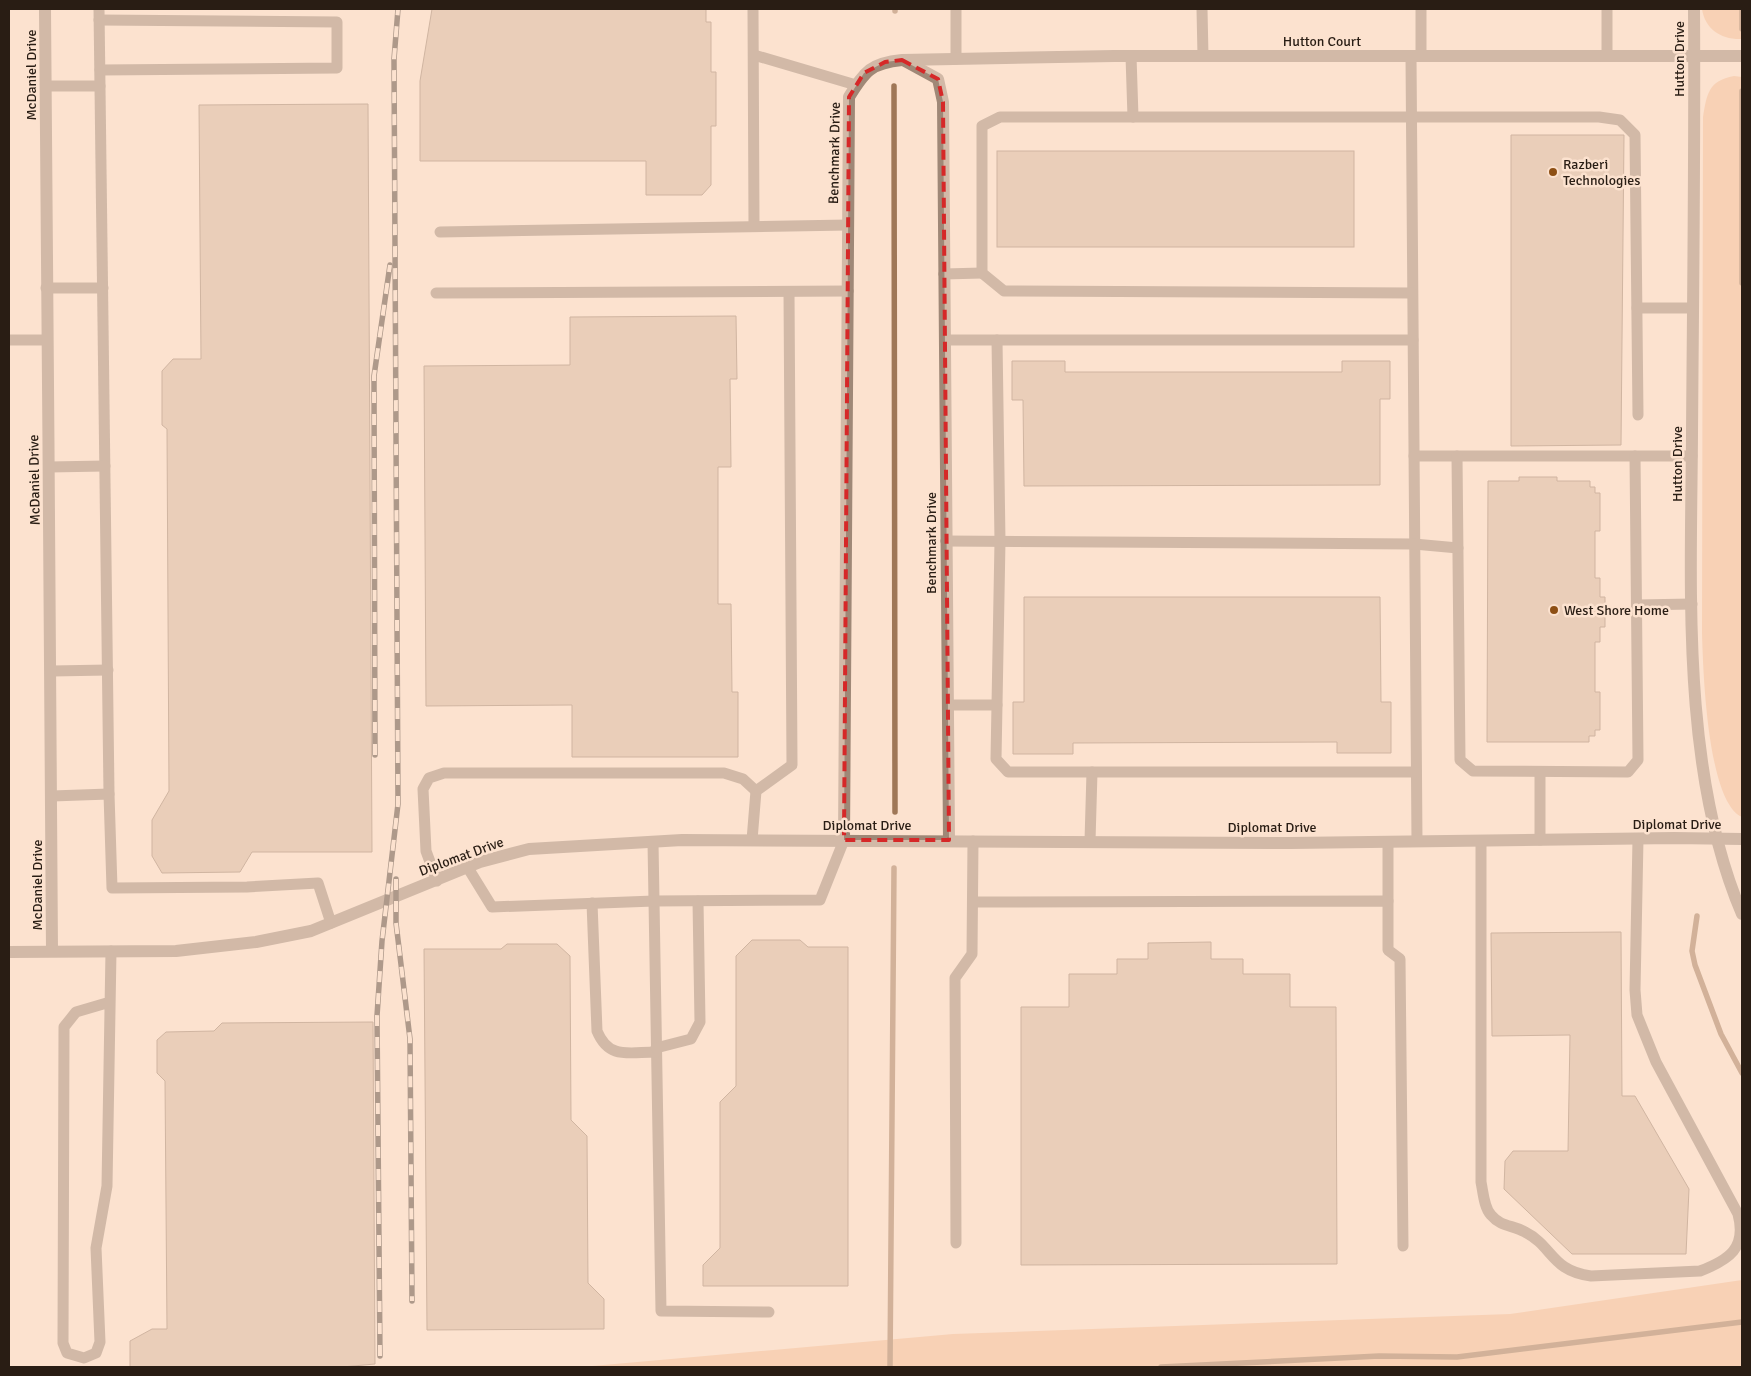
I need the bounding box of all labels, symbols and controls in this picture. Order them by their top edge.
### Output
street label: Hutton Drive [1671,21,1688,97]
street label: McDaniel Drive [23,30,40,120]
street label: Hutton Court [1283,33,1361,50]
street label: Benchmark Drive [825,102,844,204]
place label: Razberi Technologies [1563,156,1640,189]
marker: Razberi Technologies [1547,166,1559,178]
street label: Hutton Drive [1669,426,1686,502]
street label: McDaniel Drive [25,434,44,526]
street label: Benchmark Drive [923,492,940,594]
place label: West Shore Home [1564,602,1669,619]
marker: West Shore Home [1548,604,1560,616]
street label: Diplomat Drive [1633,816,1721,833]
street label: Diplomat Drive [823,817,911,834]
street label: Diplomat Drive [1228,819,1316,836]
street label: Diplomat Drive [416,833,506,880]
street label: McDaniel Drive [29,840,46,930]

